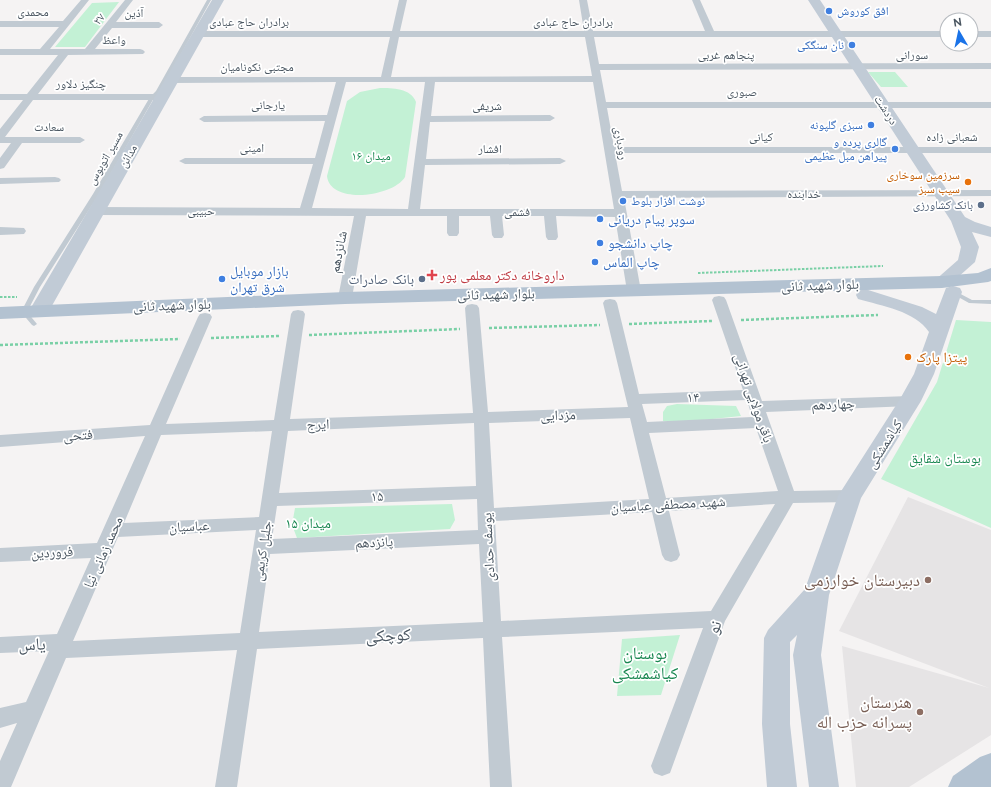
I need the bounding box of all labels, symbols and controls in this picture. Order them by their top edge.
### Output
place label: افق کوروش [837,4,889,18]
street label: محمدی [17,5,49,19]
street label: آذین [125,6,144,20]
marker: افق کوروش [824,6,834,16]
street label: ۲۷ [90,10,108,28]
north arrow [939,12,979,52]
street label: برادران حاج عبادی [209,15,289,29]
street label: برادران حاج عبادی [533,15,613,29]
text: N [952,16,963,30]
street label: واعظ [102,33,126,47]
place label: نان سنگکی [797,38,844,52]
marker: نان سنگکی [847,40,857,50]
street label: پنجاهم غربی [698,48,755,63]
street label: سورانی [896,48,928,62]
street label: مجتبی نکونامیان [220,60,294,74]
street label: چنگیز دلاور [55,77,107,91]
street label: صبوری [727,85,757,99]
street label: دردشت [871,93,901,127]
street label: یارجانی [251,98,285,112]
street label: شریفی [472,99,502,113]
place label: سبزی گلپونه [810,118,863,132]
street label: سعادت [34,120,64,134]
marker: سبزی گلپونه [866,120,876,130]
street label: رودباری [611,125,631,161]
street label: مسیر اتوبوس [84,129,126,187]
street label: کیانی [749,130,773,144]
street label: شعبانی زاده [926,130,978,144]
place label: گالری پرده و پیراهن مبل عظیمی [804,135,887,163]
street label: امینی [240,141,264,155]
street label: مدائن [116,142,140,170]
street label: افشار [477,142,502,156]
marker: گالری پرده و پیراهن مبل عظیمی [890,144,900,154]
park label: میدان ۱۶ [351,149,391,163]
place label: سرزمین سوخاری سیب سبز [887,168,960,196]
marker: سرزمین سوخاری سیب سبز [963,177,973,187]
street label: خدابنده [787,187,821,201]
place label: نوشت افزار بلوط [631,194,705,208]
marker: نوشت افزار بلوط [618,196,628,206]
place label: بانک کشاورزی [913,198,973,212]
marker: بانک کشاورزی [976,200,986,210]
street label: حبیبی [187,204,215,218]
street label: فشمی [504,205,530,219]
place label: سوپر پیام دریانی [608,211,695,229]
marker: سوپر پیام دریانی [595,214,605,224]
street label: شانزدهم [326,230,352,275]
place label: چاپ دانشجو [608,235,673,252]
marker: چاپ دانشجو [595,238,605,248]
place label: چاپ‌ الماس [603,254,660,271]
marker: چاپ‌ الماس [590,257,600,267]
place label: بازار موبایل شرق تهران [230,263,289,296]
place label: داروخانه دکتر معلمی پور [439,267,565,284]
marker: داروخانه دکتر معلمی پور [427,270,437,280]
place label: بانک صادرات [348,271,414,288]
marker: بازار موبایل شرق تهران [217,274,227,284]
marker: بانک صادرات [417,274,427,284]
street label: بلوار شهید ثانی [781,276,859,295]
street label: بلوار شهید ثانی [457,285,535,304]
street label: بلوار شهید ثانی [133,296,211,315]
place label: پیتزا پارک [916,349,967,366]
street label: باقر مولایی تهرانی [730,351,777,445]
marker: پیتزا پارک [903,352,913,362]
street label: ۱۴ [686,389,700,405]
street label: چهاردهم [811,395,855,415]
street label: مزدایی [540,406,576,425]
street label: ایرج [306,416,330,434]
street label: کیاشمشکی [863,416,906,472]
street label: فتحی [63,426,94,445]
park label: بوستان شقایق [909,450,981,468]
street label: ۱۵ [370,488,384,504]
street label: شهید مصطفی عباسیان [610,493,726,516]
street label: یوسف حدادی [478,512,499,582]
street label: محمد زمانی نیا [80,514,127,591]
park label: میدان ۱۵ [285,515,331,532]
street label: عباسیان [168,517,210,536]
street label: جلیل کریمی [249,520,276,582]
street label: پانزدهم [355,533,394,553]
street label: فروردین [30,543,74,562]
place label: دبیرستان خوارزمی [804,570,920,591]
marker: دبیرستان خوارزمی [923,575,933,585]
street label: نو [702,617,726,637]
street label: کوچکی [365,624,411,647]
street label: یاس [18,634,46,655]
park label: بوستان کیاشمشکی [612,643,678,684]
place label: هنرستان پسرانه حزب اله [817,692,912,732]
marker: هنرستان پسرانه حزب اله [915,707,925,717]

